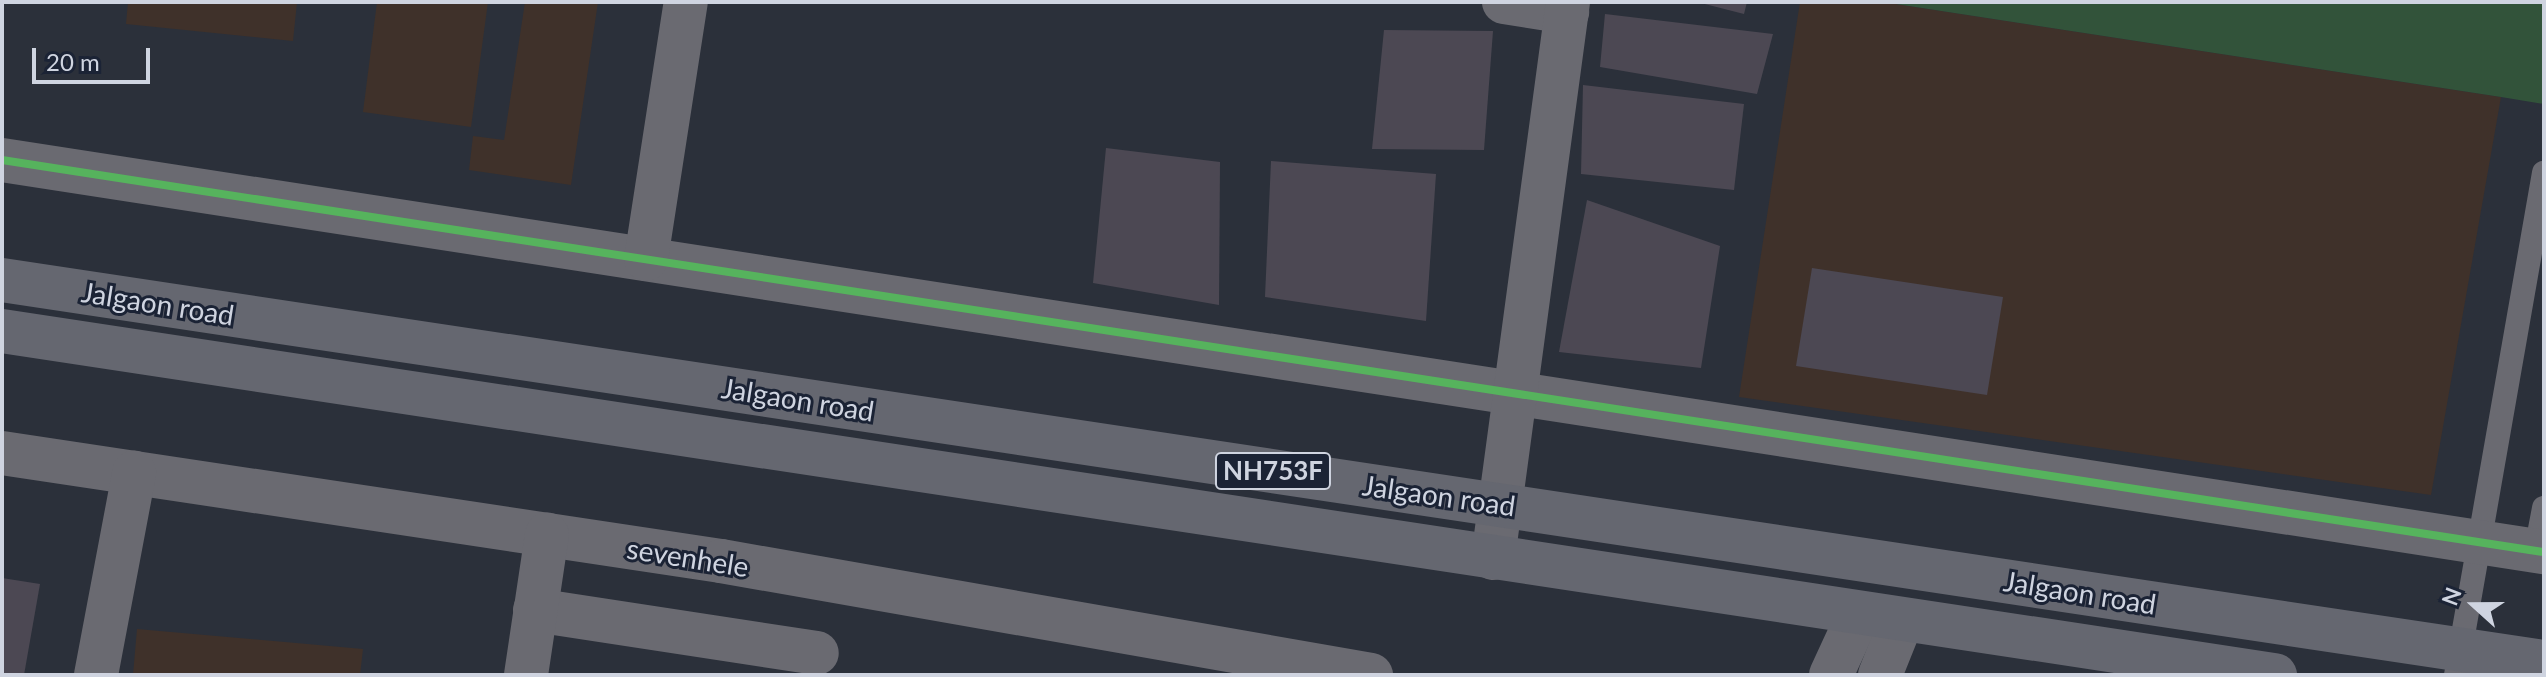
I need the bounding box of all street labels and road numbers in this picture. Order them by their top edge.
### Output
street label: Jalgaon road [79,274,237,332]
street label: Jalgaon road [719,370,877,428]
road number: NH753F [1213,449,1333,493]
street label: Jalgaon road [1360,468,1518,522]
street label: sevenhele [625,531,751,583]
street label: Jalgaon road [2001,563,2159,621]

